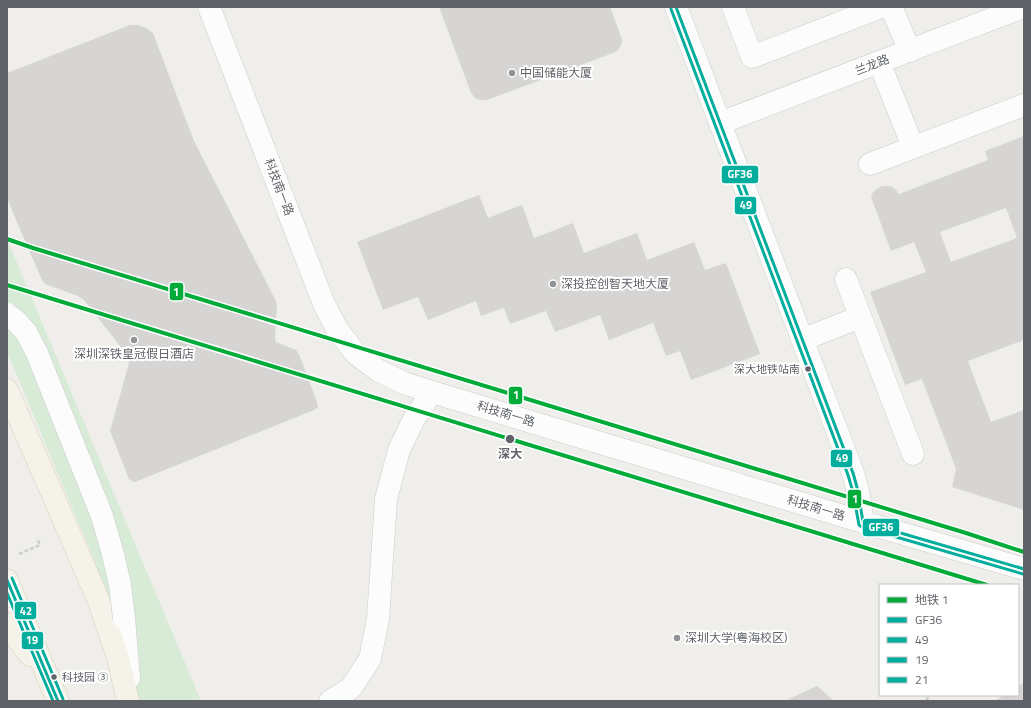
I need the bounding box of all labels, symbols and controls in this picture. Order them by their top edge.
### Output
street label: 兰龙路 [852,49,892,80]
place label: 中国储能大厦 [520,63,592,82]
marker: 中国储能大厦 [507,68,517,78]
street label: 科技南一路 [260,155,299,218]
line badge: GF36 [721,165,759,184]
text: GF36 [728,166,752,182]
line badge: 49 [734,196,757,215]
text: 49 [740,197,752,213]
place label: 深投控创智天地大厦 [561,274,669,293]
marker: 深投控创智天地大厦 [548,279,558,289]
line badge: 1 [169,282,184,301]
text: 1 [173,284,179,300]
marker: 深圳深铁皇冠假日酒店 [129,335,139,345]
place label: 深圳深铁皇冠假日酒店 [74,344,194,363]
place label: 深大地铁站南 [734,361,800,377]
marker: 深大地铁站南 [803,364,813,374]
line badge: 1 [508,386,523,405]
text: 1 [513,387,519,403]
street label: 科技南一路 [475,396,538,431]
marker: 深大 [504,433,516,445]
place label: 深大 [498,444,522,463]
line badge: 49 [830,449,853,468]
text: 49 [836,450,848,466]
line badge: 1 [847,489,862,509]
street label: 科技南一路 [785,490,848,525]
text: 1 [852,491,858,507]
line badge: GF36 [862,518,900,537]
text: GF36 [869,519,893,535]
legend [879,584,1019,696]
text: 地铁 1 [915,590,948,609]
line badge: 42 [14,601,37,620]
text: 42 [20,603,32,619]
text: GF36 [915,610,942,629]
place label: 深圳大学(粤海校区) [685,628,787,647]
text: 49 [915,630,929,649]
line badge: 19 [21,631,44,650]
text: 19 [26,632,38,648]
marker: 深圳大学(粤海校区) [672,633,682,643]
text: 19 [915,650,929,669]
place label: 科技园 ③ [62,669,108,685]
text: 21 [915,670,928,689]
marker: 科技园 ③ [49,672,59,682]

